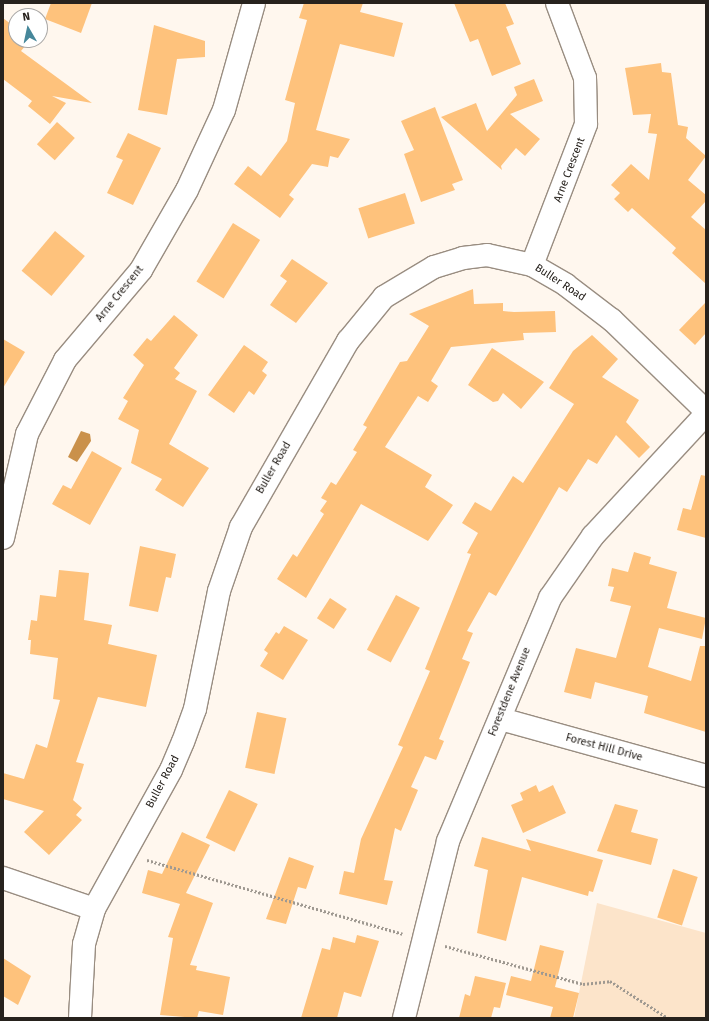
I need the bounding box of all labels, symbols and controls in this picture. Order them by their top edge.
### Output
north arrow [8,8,48,48]
text: N [22,10,31,24]
street label: Arne Crescent [552,136,588,204]
street label: Buller Road [532,262,588,304]
street label: Arne Crescent [93,263,147,325]
street label: Buller Road [254,440,294,496]
street label: Forestdene Avenue [486,646,534,738]
street label: Forest Hill Drive [564,731,644,765]
street label: Buller Road [144,753,182,811]

